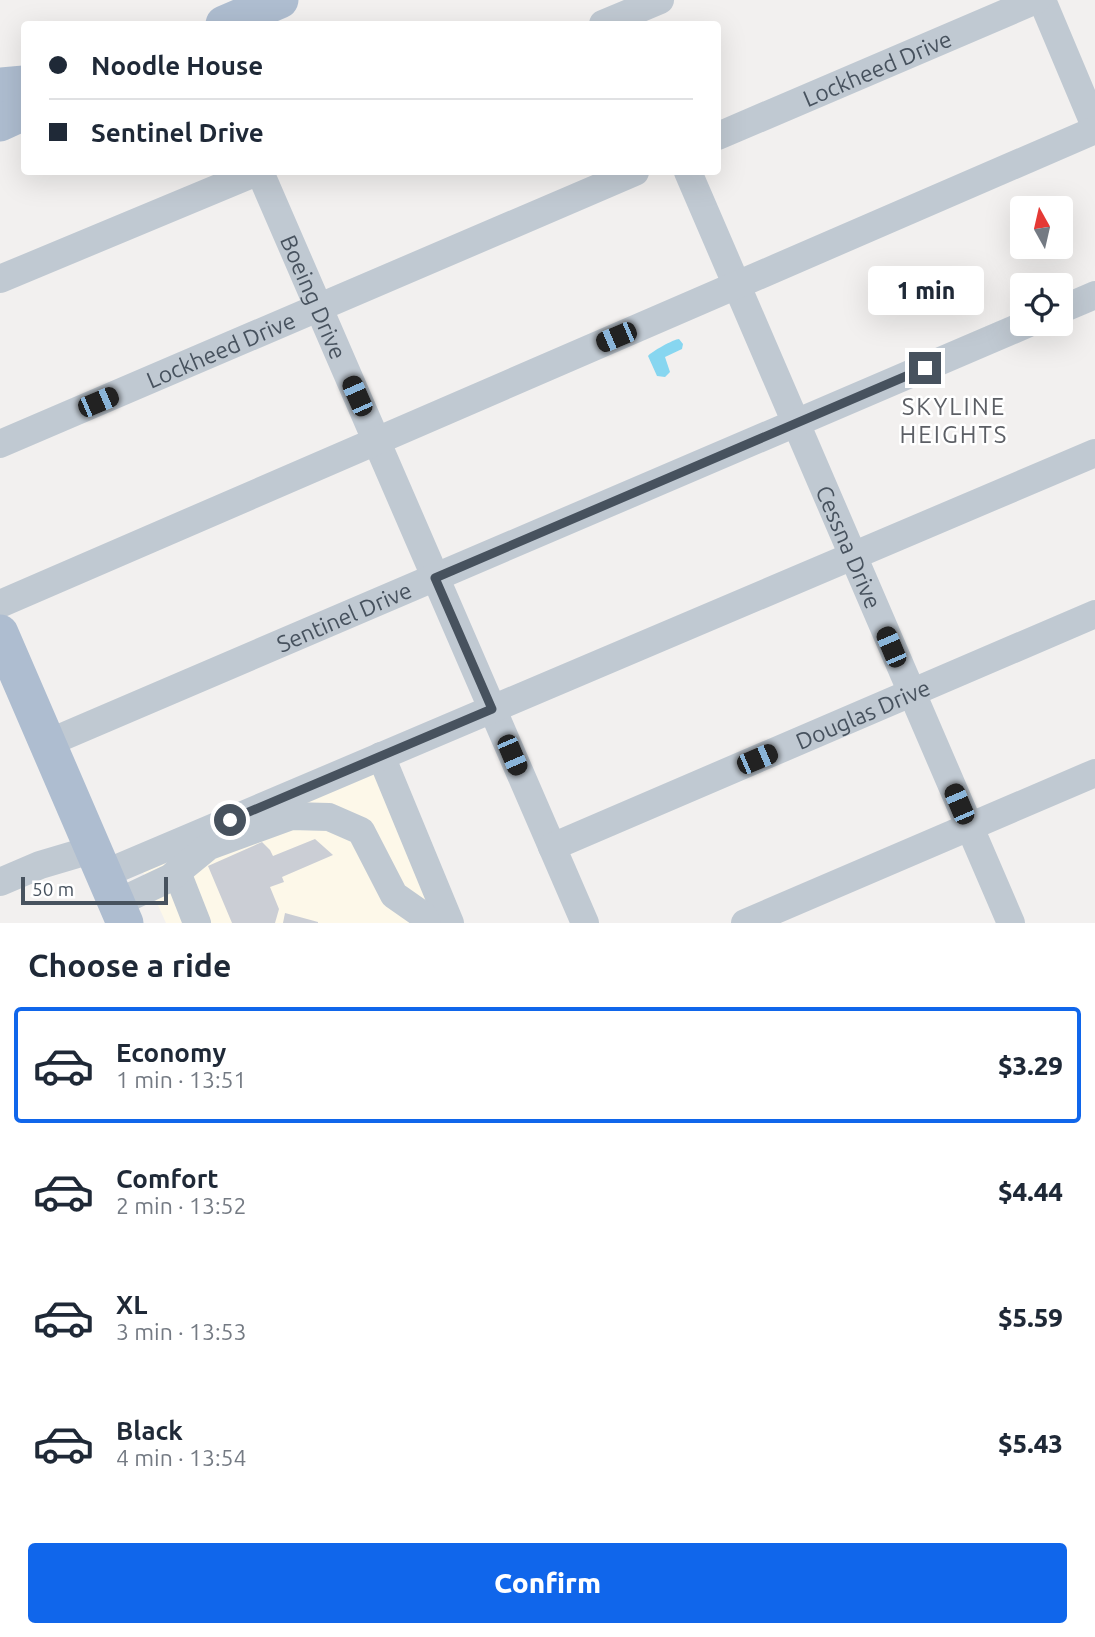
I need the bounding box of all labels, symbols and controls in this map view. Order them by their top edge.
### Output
street label: Lockheed Drive [799,25,955,111]
text: Noodle House [91,51,263,80]
text: Sentinel Drive [91,118,264,147]
north arrow [1010,196,1073,259]
map controls [1010,196,1073,336]
street label: Boeing Drive [276,231,352,363]
callout: 1 min [867,266,983,316]
button: locate [1010,273,1073,336]
text: 1 min [897,278,955,303]
street label: Lockheed Drive [143,307,299,392]
car [593,319,640,355]
route end [909,352,941,384]
car [339,373,376,419]
car [75,384,122,420]
district label: SKYLINE HEIGHTS [900,393,1008,448]
street label: Cessna Drive [812,482,887,612]
street label: Sentinel Drive [273,576,415,656]
car [874,624,909,670]
street label: Douglas Drive [792,674,934,754]
car [495,732,530,778]
car [734,741,781,777]
car [942,781,977,827]
route start [214,804,246,836]
scale bar [21,874,168,906]
text: 50 m [32,878,74,900]
text: Choose a ride [28,947,231,983]
icon: car [32,1034,95,1097]
text: Economy [116,1038,226,1067]
text: $3.29 [998,1051,1063,1080]
text: 1 min · 13:51 [116,1067,247,1092]
icon: car [32,1160,95,1223]
text: Comfort [116,1164,219,1193]
text: $4.44 [998,1177,1063,1206]
text: 2 min · 13:52 [116,1193,247,1218]
icon: car [32,1286,95,1349]
text: XL [116,1290,147,1319]
text: $5.59 [998,1303,1063,1332]
text: 3 min · 13:53 [116,1319,247,1344]
icon: car [32,1412,95,1475]
text: Black [116,1416,183,1445]
text: $5.43 [998,1429,1063,1458]
text: 4 min · 13:54 [116,1445,247,1470]
button: Confirm [28,1543,1067,1623]

